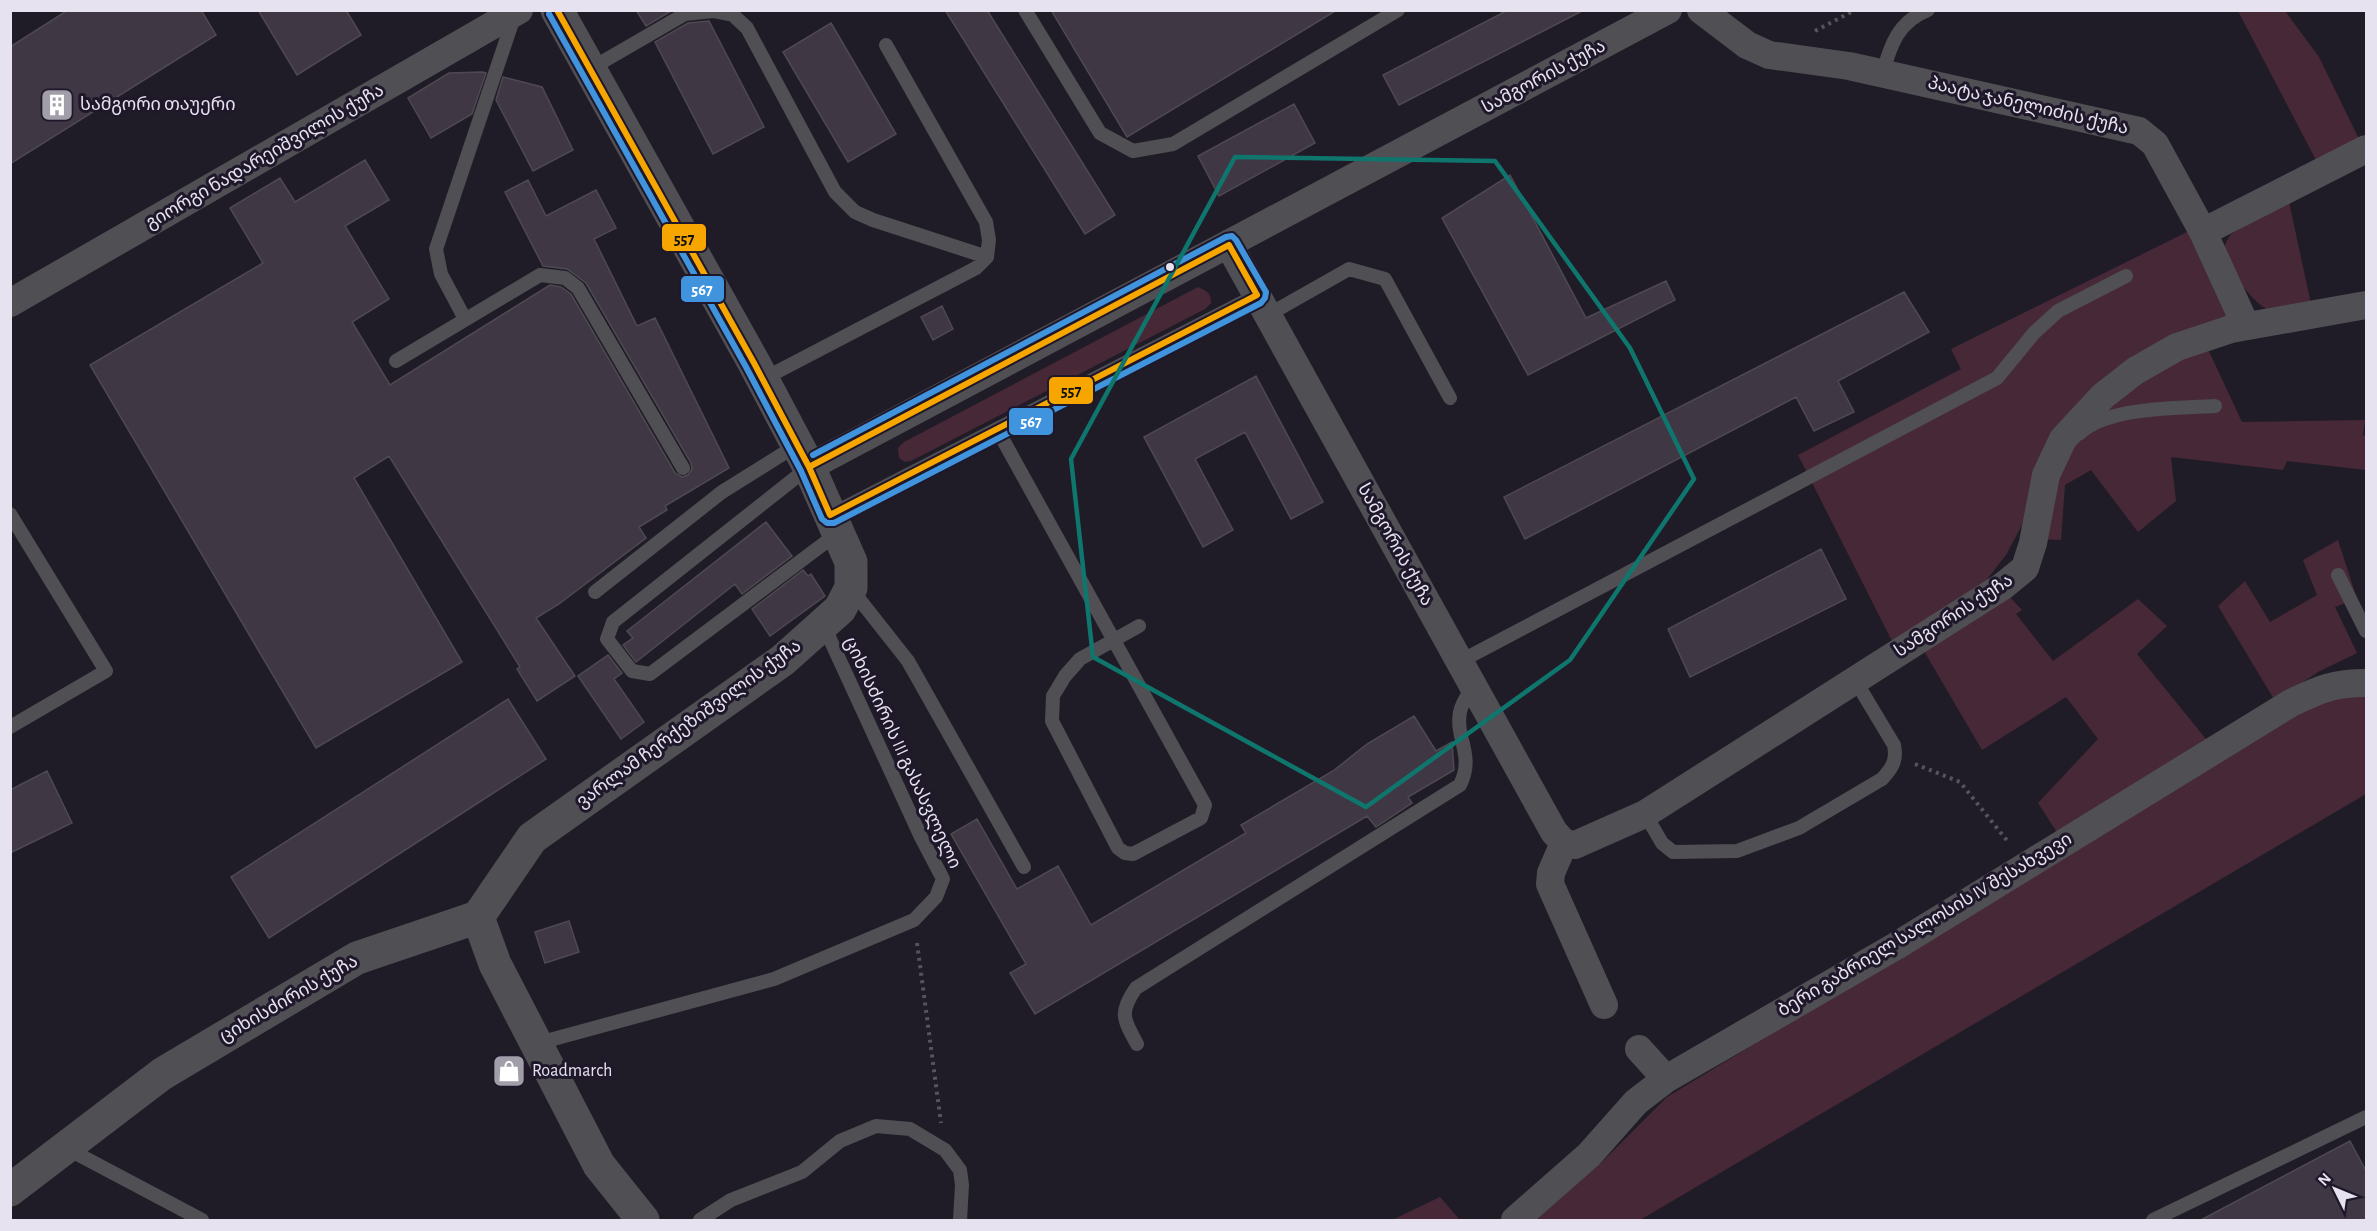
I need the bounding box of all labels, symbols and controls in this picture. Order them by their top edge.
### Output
street label: სამგორის ქუჩა [1479,36,1609,118]
street label: პაატა ჯანელიძის ქუჩა [1926,74,2130,139]
street label: გიორგი ნადარეიშვილის ქუჩა [142,80,388,234]
building icon: სამგორი თაუერი [39,87,75,123]
place label: სამგორი თაუერი [80,95,235,115]
line badge: 557 [661,223,707,252]
text: 557 [674,231,694,247]
unlabelled marker [1164,261,1176,273]
line badge: 567 [680,275,725,303]
text: 567 [691,282,713,298]
line badge: 557 [1048,376,1094,405]
text: 557 [1061,383,1081,399]
line badge: 567 [1008,407,1054,436]
text: 567 [1020,414,1042,430]
street label: სამგორის ქუჩა [1353,480,1437,610]
street label: სამგორის ქუჩა [1891,570,2017,662]
street label: ციხისძირის III გასასვლელი [839,634,965,872]
street label: ვარლამ ჩერქეზიშვილის ქუჩა [573,636,805,812]
street label: ბერი გაბრიელ სალოსის IV შესახვევი [1774,829,2076,1021]
street label: ციხისძირის ქუჩა [216,951,362,1047]
shop icon: Roadmarch [491,1053,527,1089]
place label: Roadmarch [532,1062,612,1080]
north arrow [2305,1159,2365,1219]
text: N [2315,1170,2334,1189]

